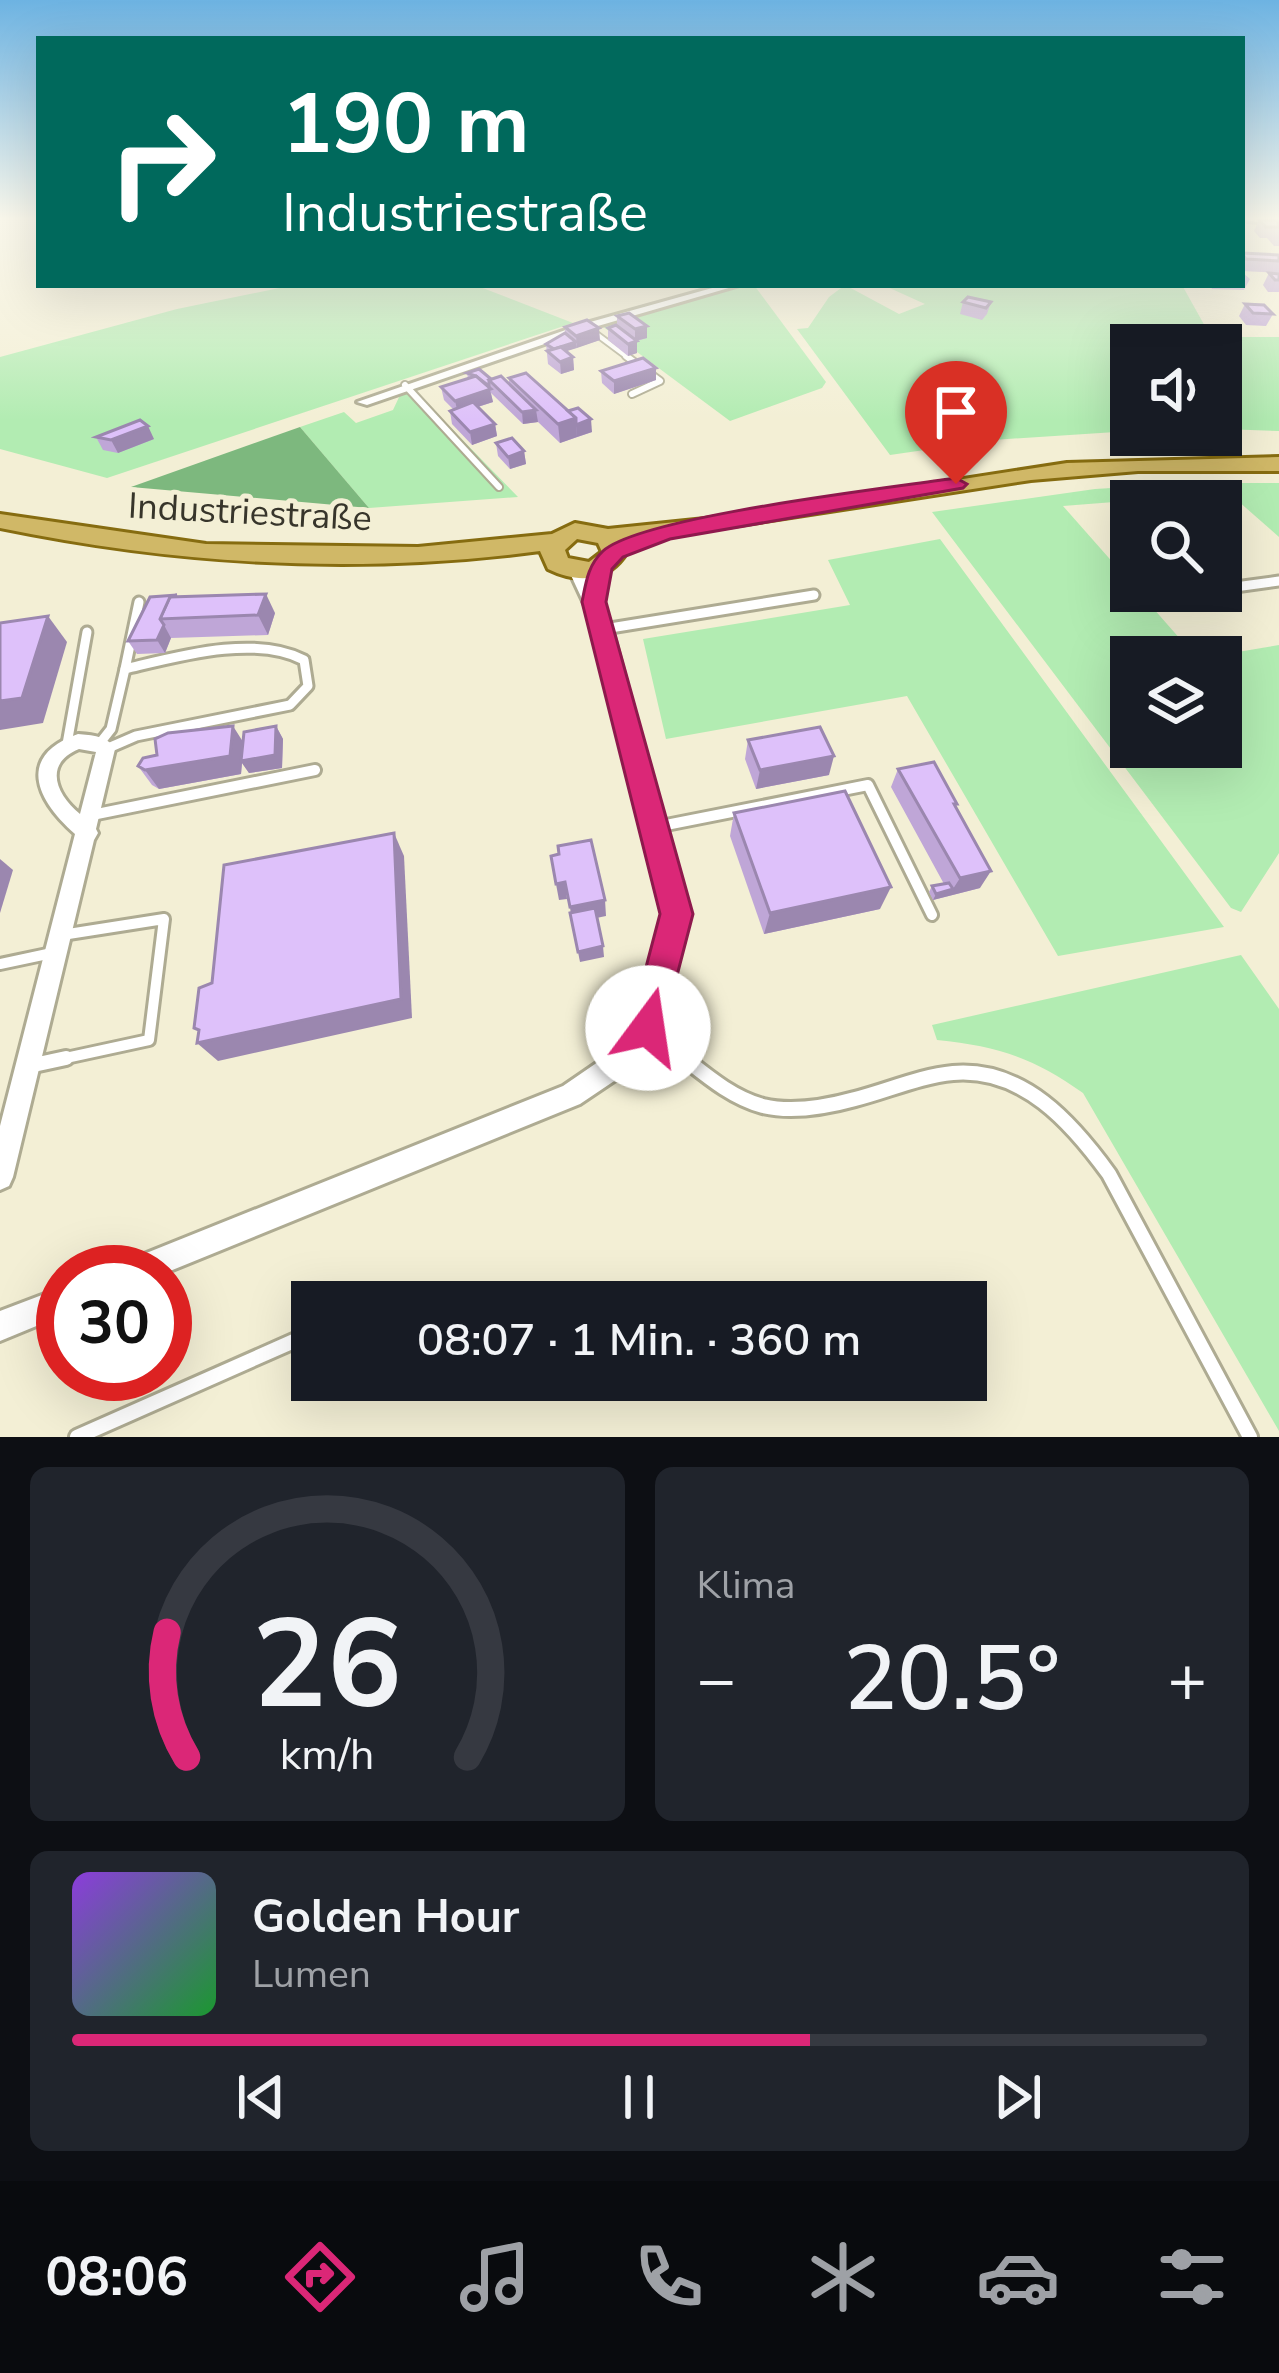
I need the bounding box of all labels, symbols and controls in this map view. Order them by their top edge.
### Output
text: 190 m [282,67,530,182]
icon: right [84,84,240,240]
text: Industriestraße [282,176,648,250]
map controls [1110,324,1242,768]
button: sound [1110,324,1242,456]
pin [905,361,1007,484]
icon: arrive [923,379,989,445]
button: search [1110,480,1242,612]
street label: Industriestraße [127,482,373,543]
button: layers [1110,636,1242,768]
position arrow [585,965,711,1091]
speed limit sign: 30 [36,1245,192,1401]
text: 08:07 · 1 Min. · 360 m [417,1310,861,1371]
text: Klima [697,1559,796,1612]
text: 26 [252,1580,402,1750]
text: 20.5° [843,1618,1060,1741]
text: − [697,1635,736,1725]
text: + [1167,1635,1207,1725]
text: km/h [280,1726,375,1784]
text: Golden Hour [252,1887,519,1948]
text: Lumen [252,1948,371,2001]
icon: previous [228,2064,294,2130]
icon: pause [606,2064,672,2130]
icon: next [985,2064,1051,2130]
icon: directions [278,2235,362,2319]
icon: music [453,2235,537,2319]
icon: phone [627,2235,711,2319]
icon: climate [801,2235,885,2319]
icon: car [976,2235,1060,2319]
icon: filters [1150,2235,1234,2319]
text: 08:06 [45,2240,188,2314]

